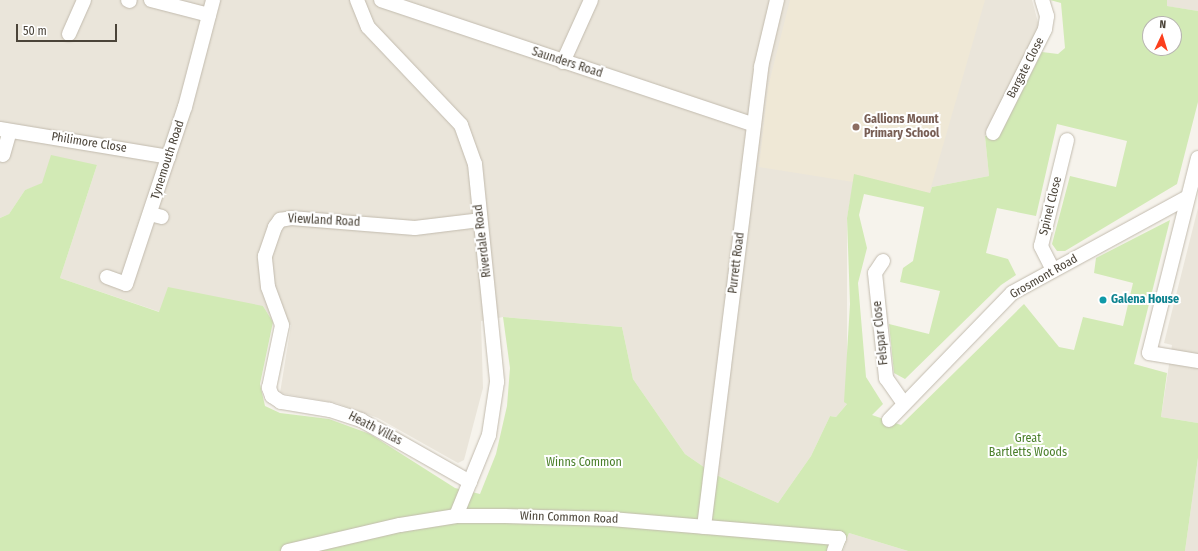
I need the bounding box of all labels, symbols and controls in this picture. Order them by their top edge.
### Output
scale bar [18,16,119,42]
north arrow [1142,16,1182,56]
text: N [1159,18,1167,31]
text: 50 m [23,24,47,38]
street label: Bargate Close [1004,35,1048,101]
street label: Saunders Road [530,45,604,81]
place label: Gallions Mount Primary School [864,113,939,141]
street label: Tynemouth Road [148,119,188,201]
marker: Gallions Mount Primary School [851,122,861,132]
street label: Philimore Close [50,130,128,156]
street label: Spinel Close [1037,175,1065,237]
street label: Riverdale Road [471,204,495,278]
street label: Viewland Road [287,212,361,230]
street label: Purrett Road [726,231,748,295]
street label: Grosmont Road [1008,252,1080,302]
place label: Galena House [1111,293,1179,307]
marker: Galena House [1098,295,1108,305]
street label: Felspar Close [870,300,892,366]
street label: Heath Villas [346,409,404,449]
park label: Great Bartletts Woods [989,432,1067,460]
park label: Winns Common [546,456,622,470]
street label: Winn Common Road [520,509,618,527]

